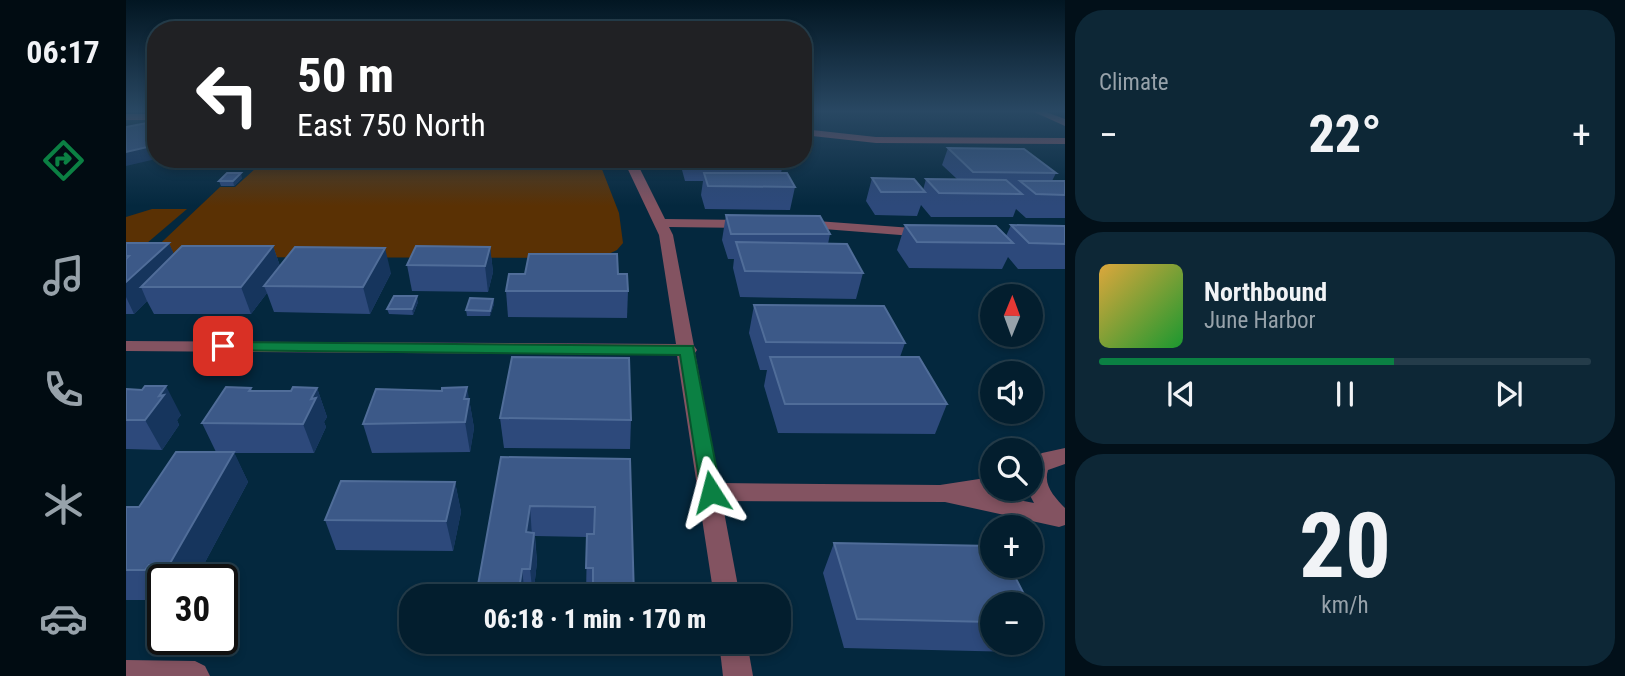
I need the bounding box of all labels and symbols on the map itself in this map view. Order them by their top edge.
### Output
north arrow [980,284,1043,346]
pin [193,316,253,376]
position arrow [674,455,748,529]
speed limit sign: 30 [147,564,238,655]

